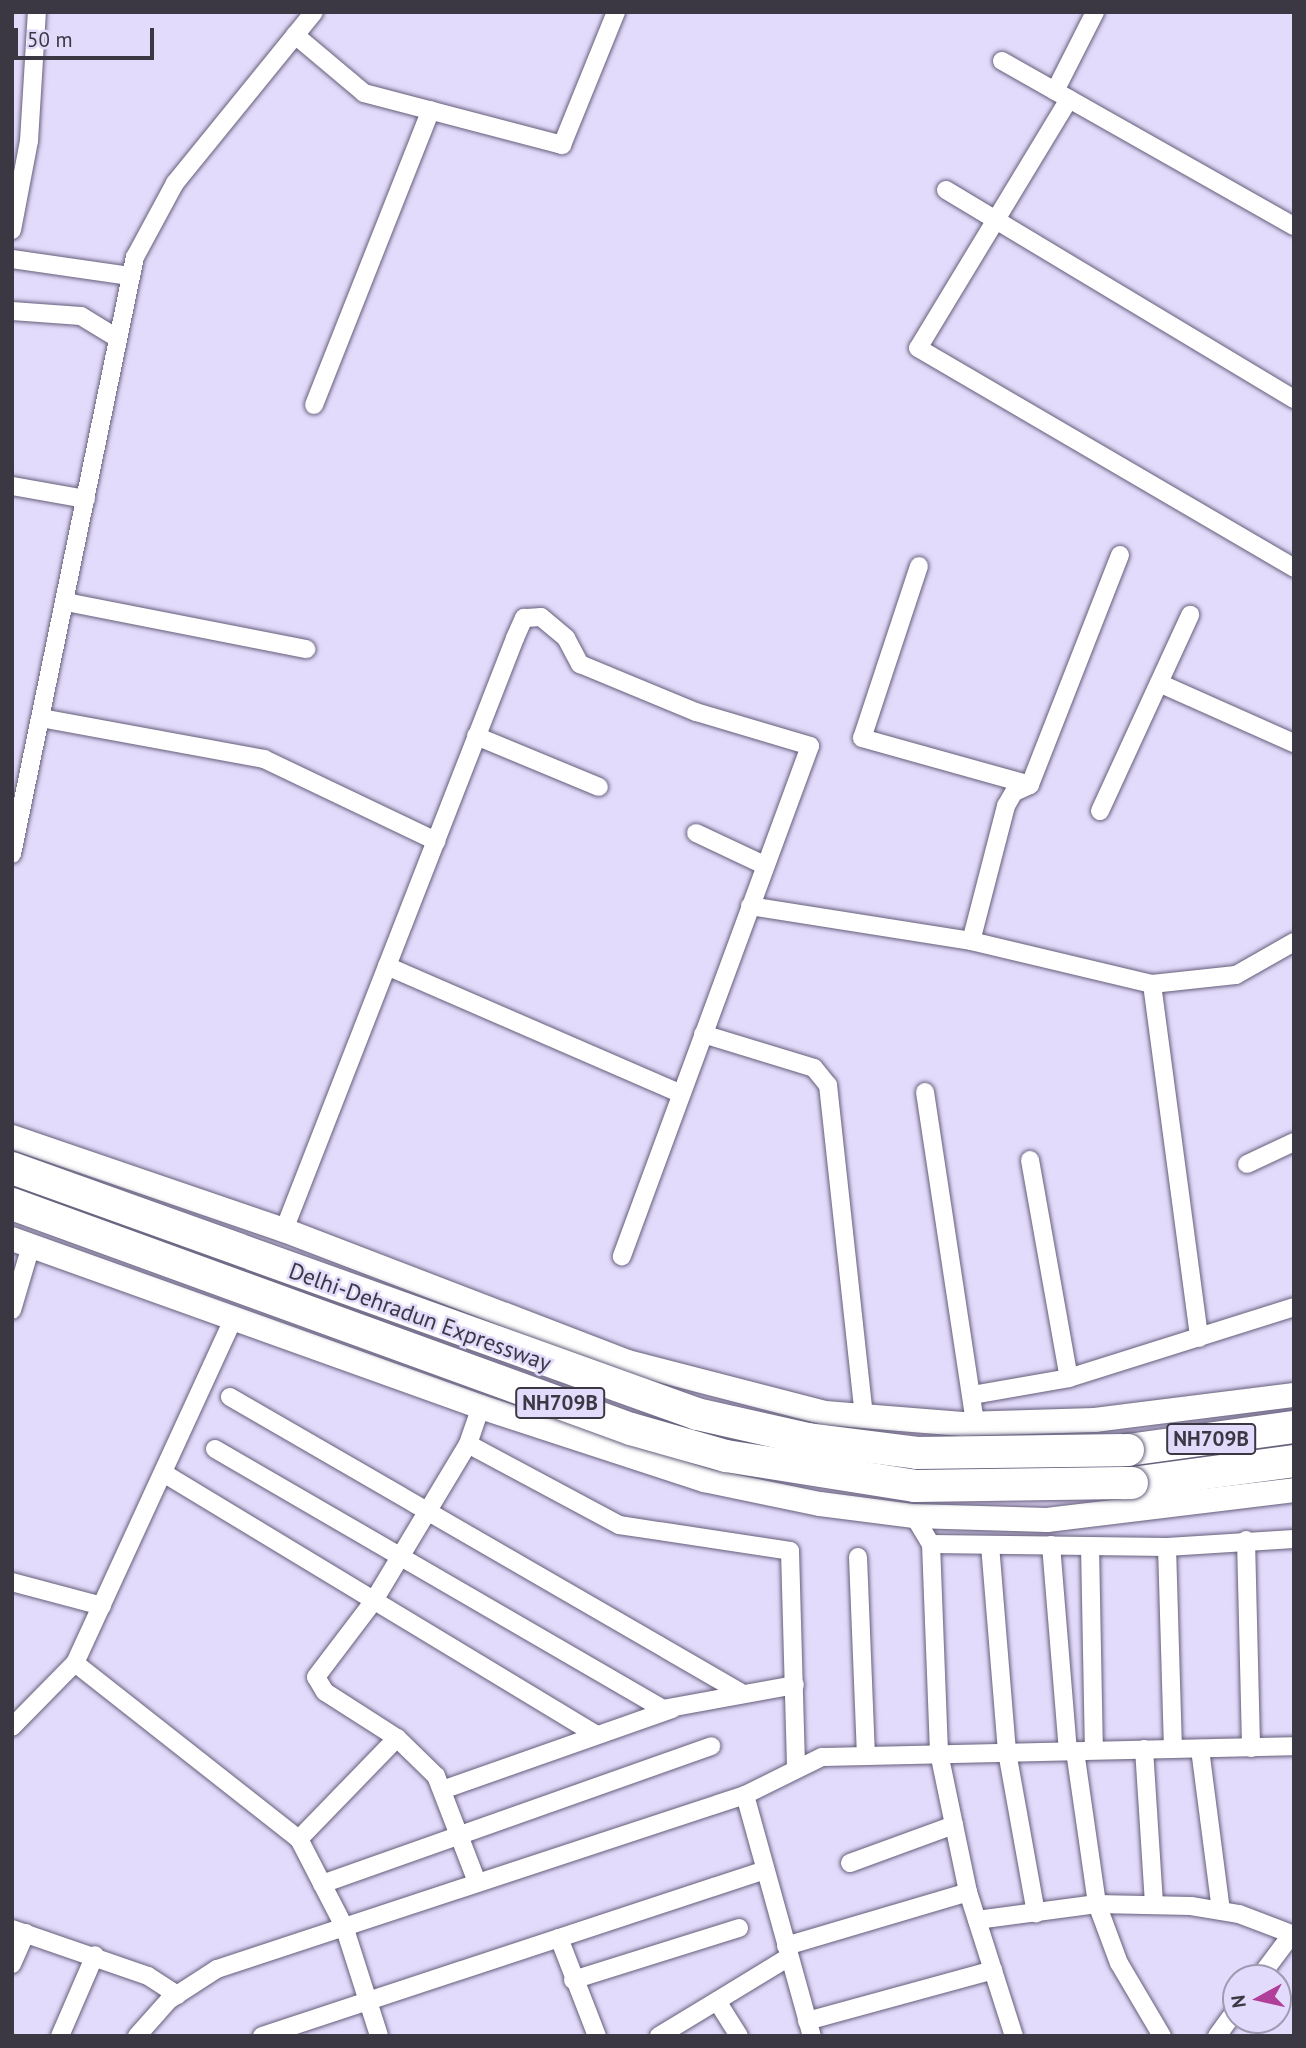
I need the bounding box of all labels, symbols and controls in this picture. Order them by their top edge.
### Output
scale bar [18,14,158,58]
text: 50 m [27,26,73,53]
street label: Delhi-Dehradun Expressway [285,1257,555,1377]
road number: NH709B [514,1386,606,1420]
road number: NH709B [1166,1422,1256,1456]
north arrow [1222,1964,1292,2034]
text: N [1225,1994,1251,2010]

